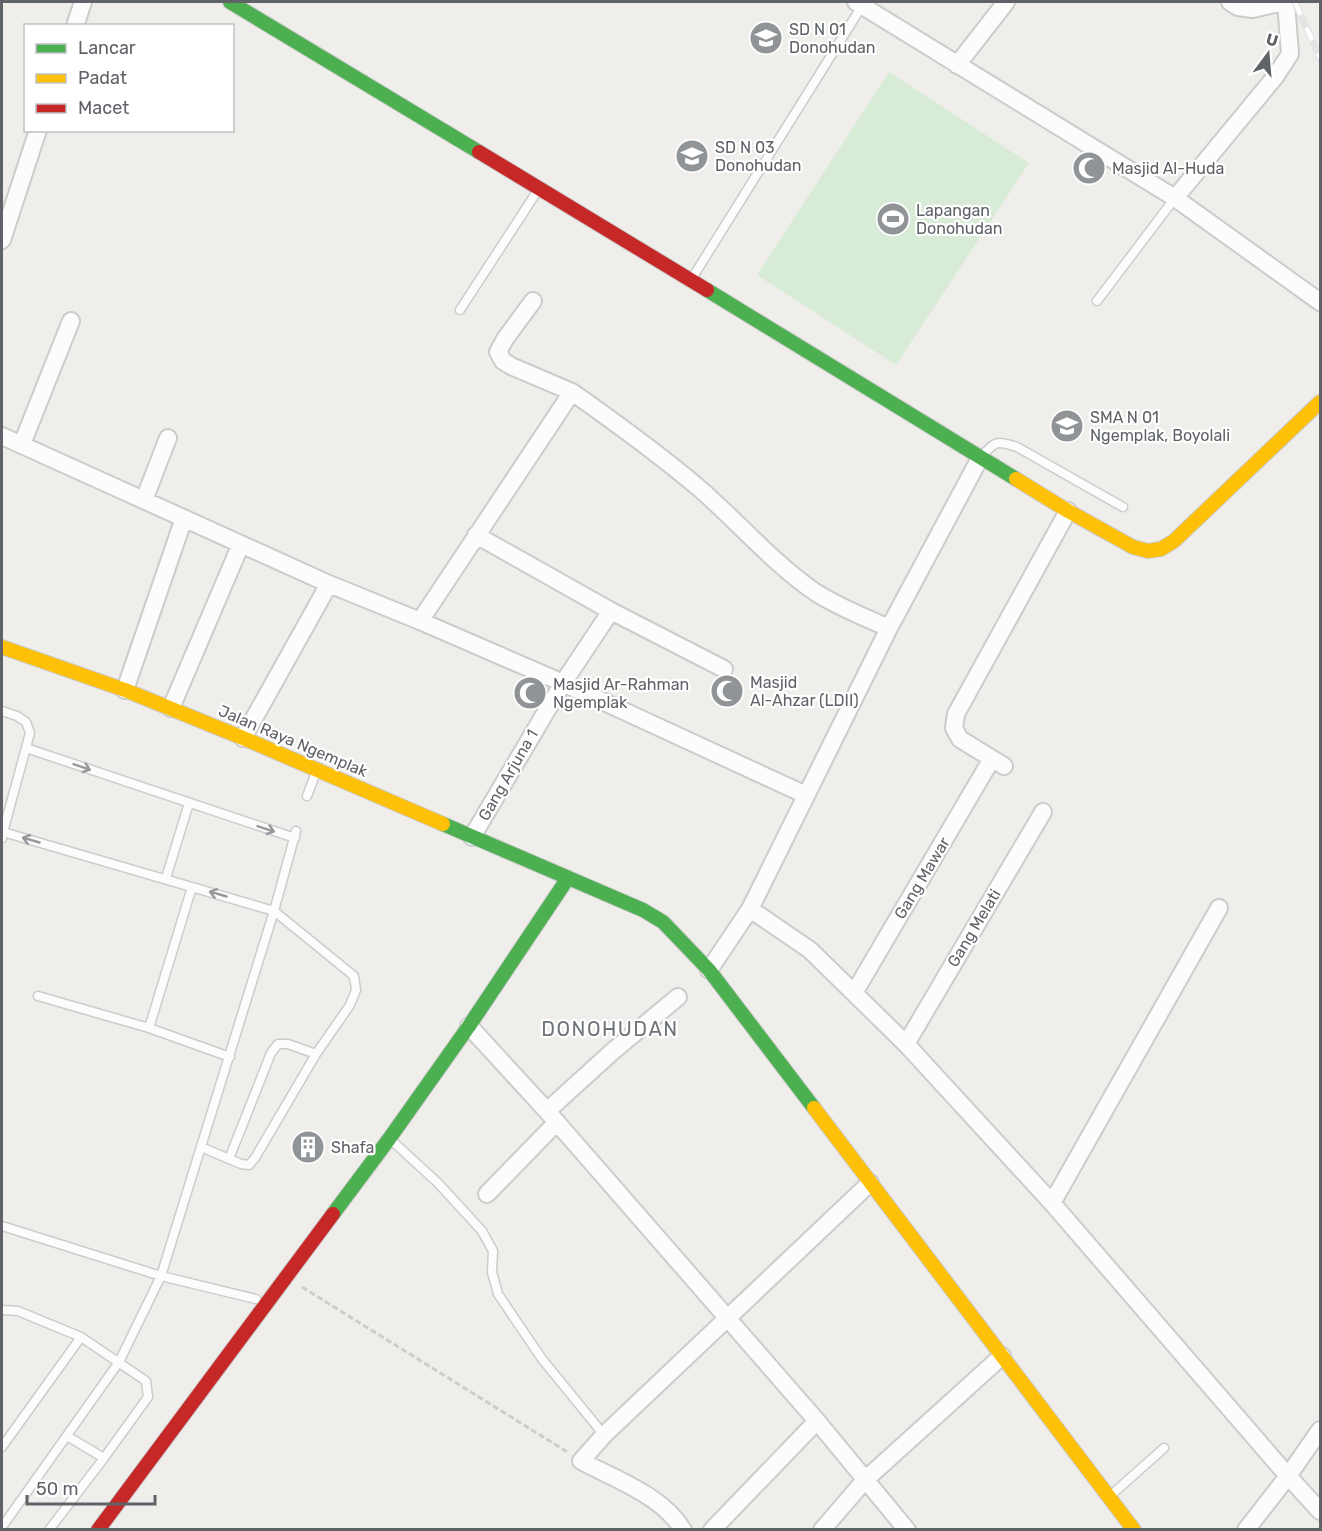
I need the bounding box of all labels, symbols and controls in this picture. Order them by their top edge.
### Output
school or university icon: SD N 01 Donohudan [748,20,784,56]
place label: SD N 01 Donohudan [789,20,876,57]
legend [24,24,234,132]
north arrow [1238,24,1298,84]
text: U [1264,29,1280,51]
text: Lancar [78,37,136,59]
text: Padat [78,67,127,89]
text: Macet [78,97,129,119]
school or university icon: SD N 03 Donohudan [674,138,710,174]
place label: SD N 03 Donohudan [715,138,802,175]
mosque icon: Masjid Al-Huda [1071,150,1107,186]
place label: Masjid Al-Huda [1112,159,1224,178]
sports icon: Lapangan Donohudan [875,201,911,237]
place label: Lapangan Donohudan [916,201,1003,238]
school or university icon: SMA N 01 Ngemplak, Boyolali [1049,408,1085,444]
place label: SMA N 01 Ngemplak, Boyolali [1090,408,1230,445]
mosque icon: Masjid Al-Ahzar (LDII) [709,673,745,709]
place label: Masjid Al-Ahzar (LDII) [750,673,859,710]
mosque icon: Masjid Ar-Rahman Ngemplak [512,675,548,711]
place label: Masjid Ar-Rahman Ngemplak [553,675,689,712]
street label: Jalan Raya Ngemplak [216,701,371,781]
street label: Gang Arjuna 1 [474,726,542,824]
one-way arrow [72,762,91,773]
one-way arrow [257,824,275,835]
one-way arrow [22,834,41,845]
street label: Gang Mawar [890,834,954,922]
street label: Gang Melati [943,886,1005,970]
one-way arrow [209,888,228,899]
district label: DONOHUDAN [541,1017,679,1041]
building icon: Shafa [290,1129,326,1165]
place label: Shafa [331,1138,374,1157]
scale bar [27,1468,154,1506]
text: 50 m [36,1478,79,1500]

